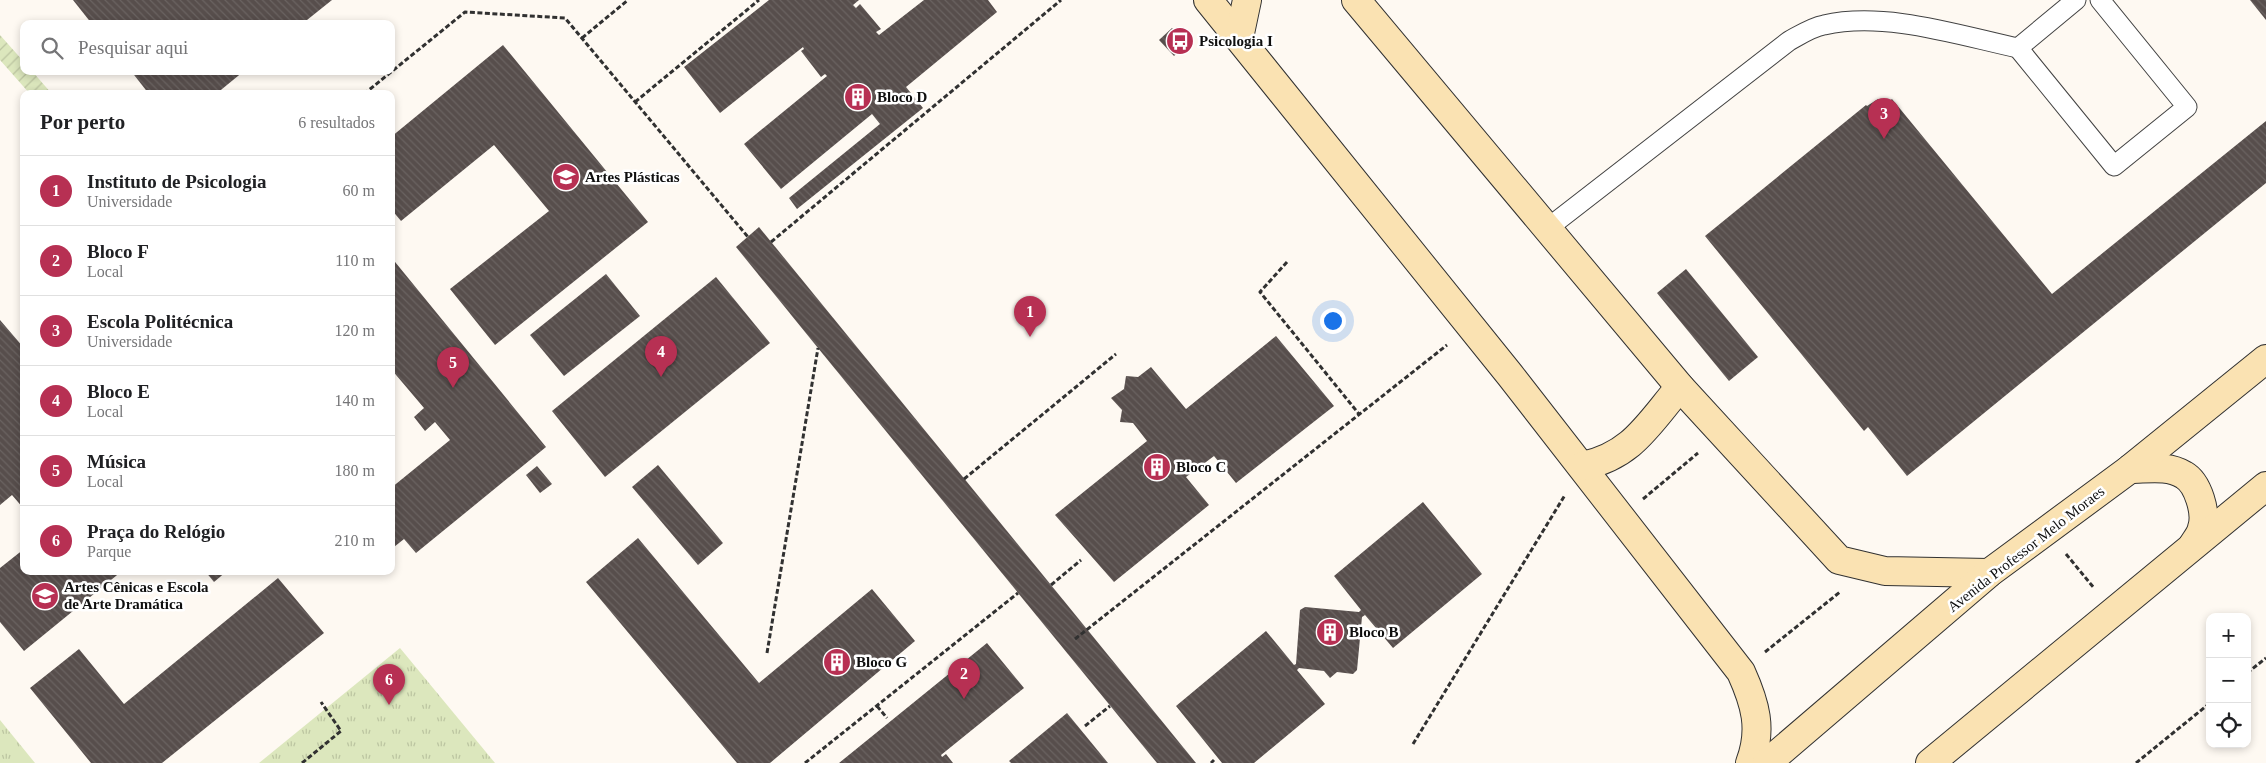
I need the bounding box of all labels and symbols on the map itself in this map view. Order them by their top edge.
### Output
bus stop icon: Psicologia I [1165,26,1195,56]
place label: Psicologia I [1199,33,1273,49]
building icon: Bloco D [843,82,873,112]
place label: Bloco D [877,89,928,105]
pin: 3 [1868,98,1900,139]
school or university icon: Artes Plásticas [551,162,581,192]
place label: Artes Plásticas [585,169,680,185]
pin: 1 [1014,296,1046,337]
your location [1320,308,1346,334]
pin: 4 [645,336,677,377]
pin: 5 [437,347,469,388]
building icon: Bloco C [1142,452,1172,482]
place label: Bloco C [1176,459,1226,475]
street label: Avenida Professor Melo Moraes [1945,483,2108,615]
place label: Artes Cênicas e Escola de Arte Dramática [64,579,209,612]
school or university icon: Artes Cênicas e Escola de Arte Dramática [30,581,60,611]
building icon: Bloco B [1315,617,1345,647]
place label: Bloco B [1349,624,1399,640]
building icon: Bloco G [822,647,852,677]
place label: Bloco G [856,654,908,670]
pin: 2 [948,658,980,699]
pin: 6 [373,664,405,705]

